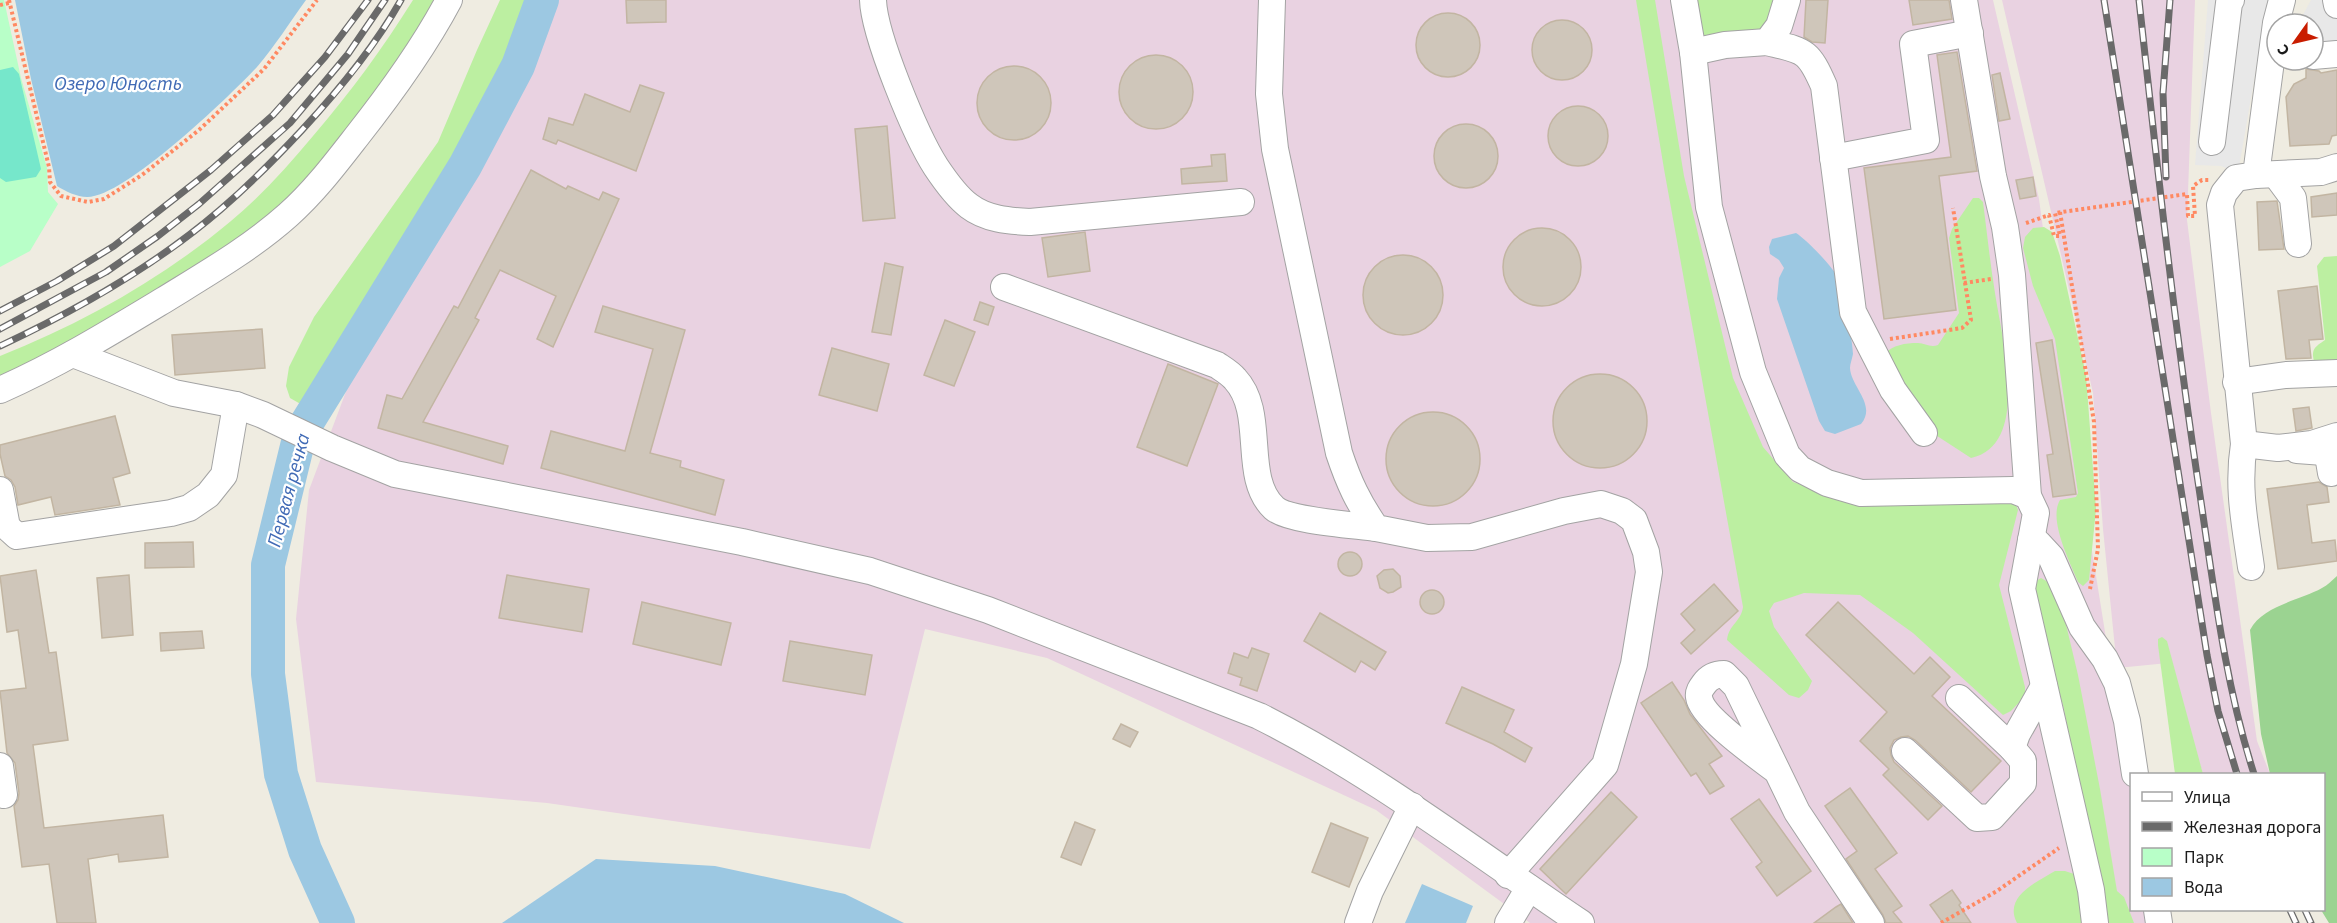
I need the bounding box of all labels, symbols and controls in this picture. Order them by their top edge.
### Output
north arrow [2265,12,2325,72]
text: С [2272,40,2295,60]
water label: Озеро Юность [54,70,182,98]
water label: Первая речка [260,430,318,550]
legend [2130,773,2325,911]
text: Улица [2184,785,2231,810]
text: Железная дорога [2184,815,2321,840]
text: Парк [2184,845,2224,870]
text: Вода [2184,875,2223,900]

